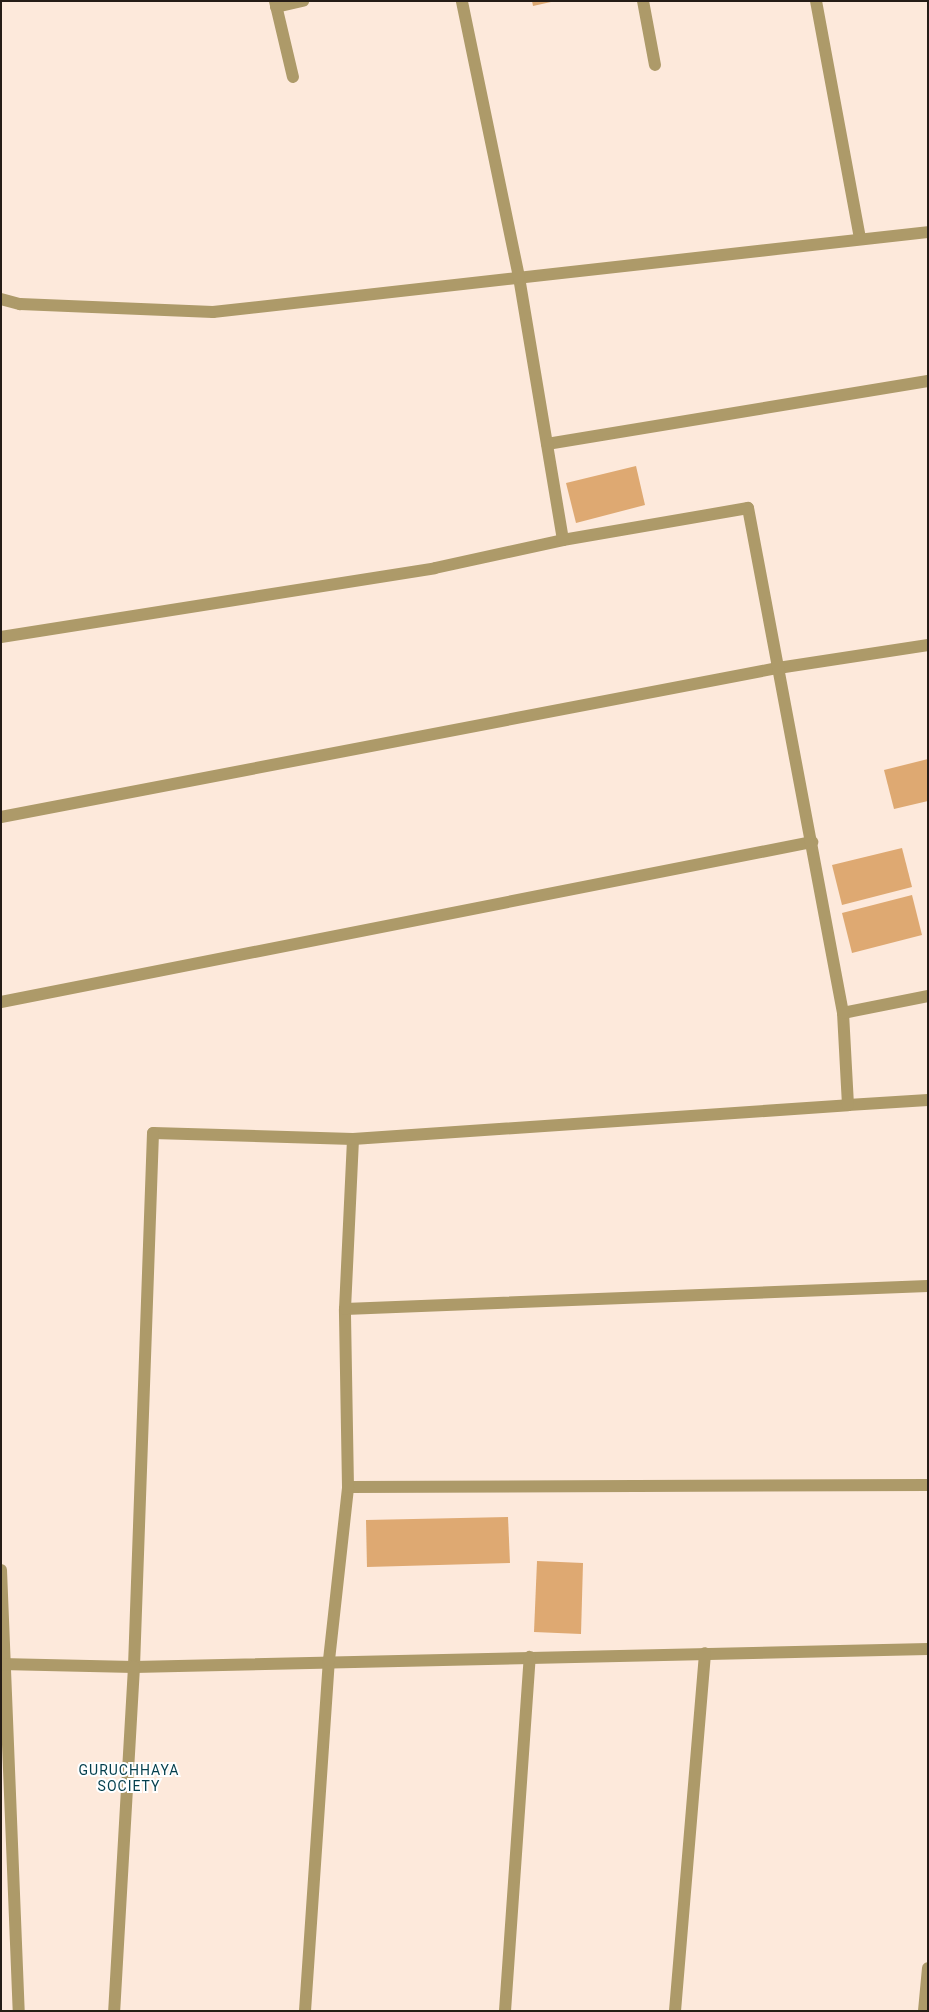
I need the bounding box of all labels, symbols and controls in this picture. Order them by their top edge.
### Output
district label: GURUCHHAYA SOCIETY [77,1762,181,1794]

